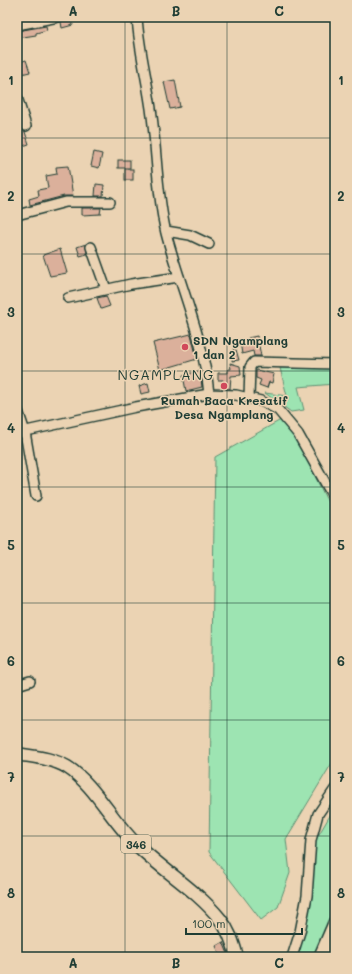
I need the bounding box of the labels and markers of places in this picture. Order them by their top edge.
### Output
place label: SDN Ngamplang 1 dan 2 [193,332,288,362]
marker: SDN Ngamplang 1 dan 2 [180,342,190,352]
marker: Rumah Baca Kresatif Desa Ngamplang [219,381,229,391]
place label: Rumah Baca Kresatif Desa Ngamplang [161,392,288,422]

